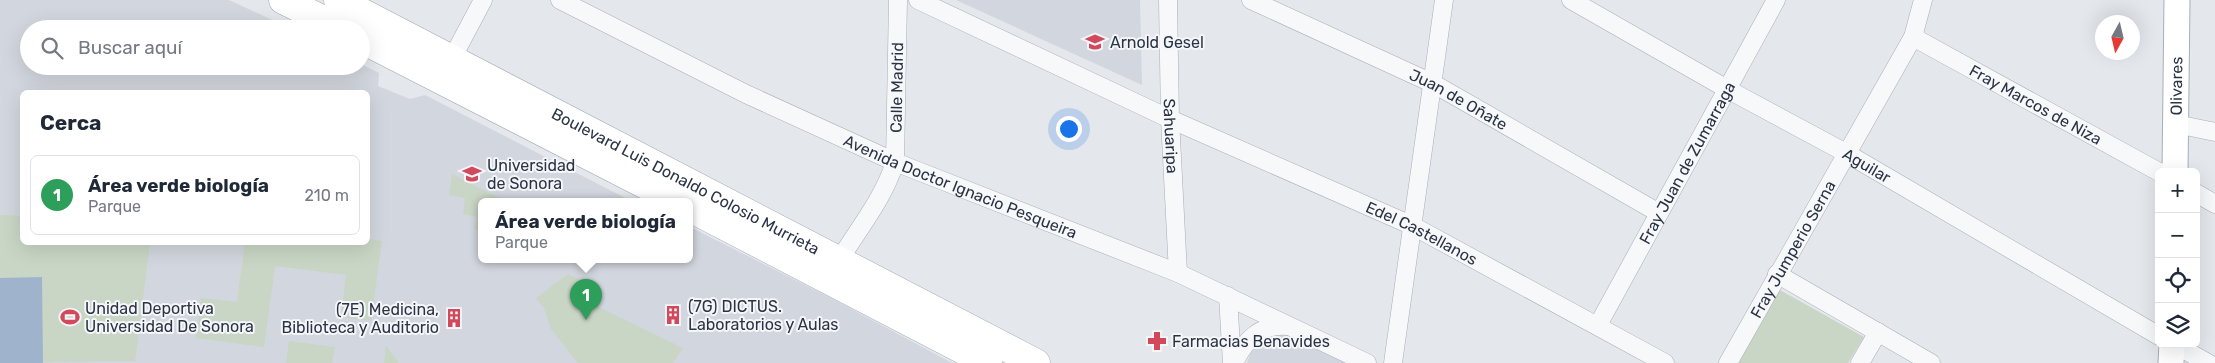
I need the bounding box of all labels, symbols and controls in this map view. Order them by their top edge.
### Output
north arrow [2095,15,2140,60]
search box [20,20,370,75]
school or university icon: Arnold Gesel [1084,31,1106,53]
place label: Arnold Gesel [1110,33,1204,52]
icon: search [38,34,66,62]
text: Buscar aquí [78,36,182,59]
street label: Calle Madrid [887,42,907,133]
street label: Olivares [2167,56,2186,116]
street label: Fray Marcos de Niza [1966,61,2105,149]
street label: Juan de Oñate [1406,65,1511,134]
street label: Fray Juan de Zumarraga [1635,79,1739,247]
street label: Sahuaripa [1160,98,1182,174]
street label: Boulevard Luis Donaldo Colosio Murrieta [549,104,823,259]
text: Cerca [40,110,101,135]
your location [1056,116,1082,142]
street label: Avenida Doctor Ignacio Pesqueira [841,131,1080,242]
street label: Aguilar [1839,144,1894,187]
place label: Universidad de Sonora [487,156,575,193]
school or university icon: Universidad de Sonora [461,163,483,185]
map controls [2155,168,2200,348]
button: + [2155,168,2200,213]
text: Área verde biología [88,174,269,197]
street label: Fray Jumperio Serna [1747,177,1840,321]
text: 1 [53,186,61,205]
text: 210 m [304,186,349,205]
text: Parque [88,197,141,216]
street label: Edel Castellanos [1363,197,1481,269]
popup [478,198,693,263]
text: Área verde biología [495,210,676,233]
button: − [2155,213,2200,258]
text: Parque [495,233,548,252]
button: locate [2155,258,2200,303]
pin: 1 [570,279,602,320]
place label: (7G) DICTUS. Laboratorios y Aulas [688,297,839,334]
place label: Unidad Deportiva Universidad De Sonora [85,299,254,336]
place label: (7E) Medicina, Biblioteca y Auditorio [282,300,439,337]
button: layers [2155,303,2200,348]
building icon: (7G) DICTUS. Laboratorios y Aulas [662,304,684,326]
sports icon: Unidad Deportiva Universidad De Sonora [59,306,81,328]
building icon: (7E) Medicina, Biblioteca y Auditorio [443,307,465,329]
pharmacy icon: Farmacias Benavides [1146,330,1168,352]
place label: Farmacias Benavides [1172,332,1330,351]

